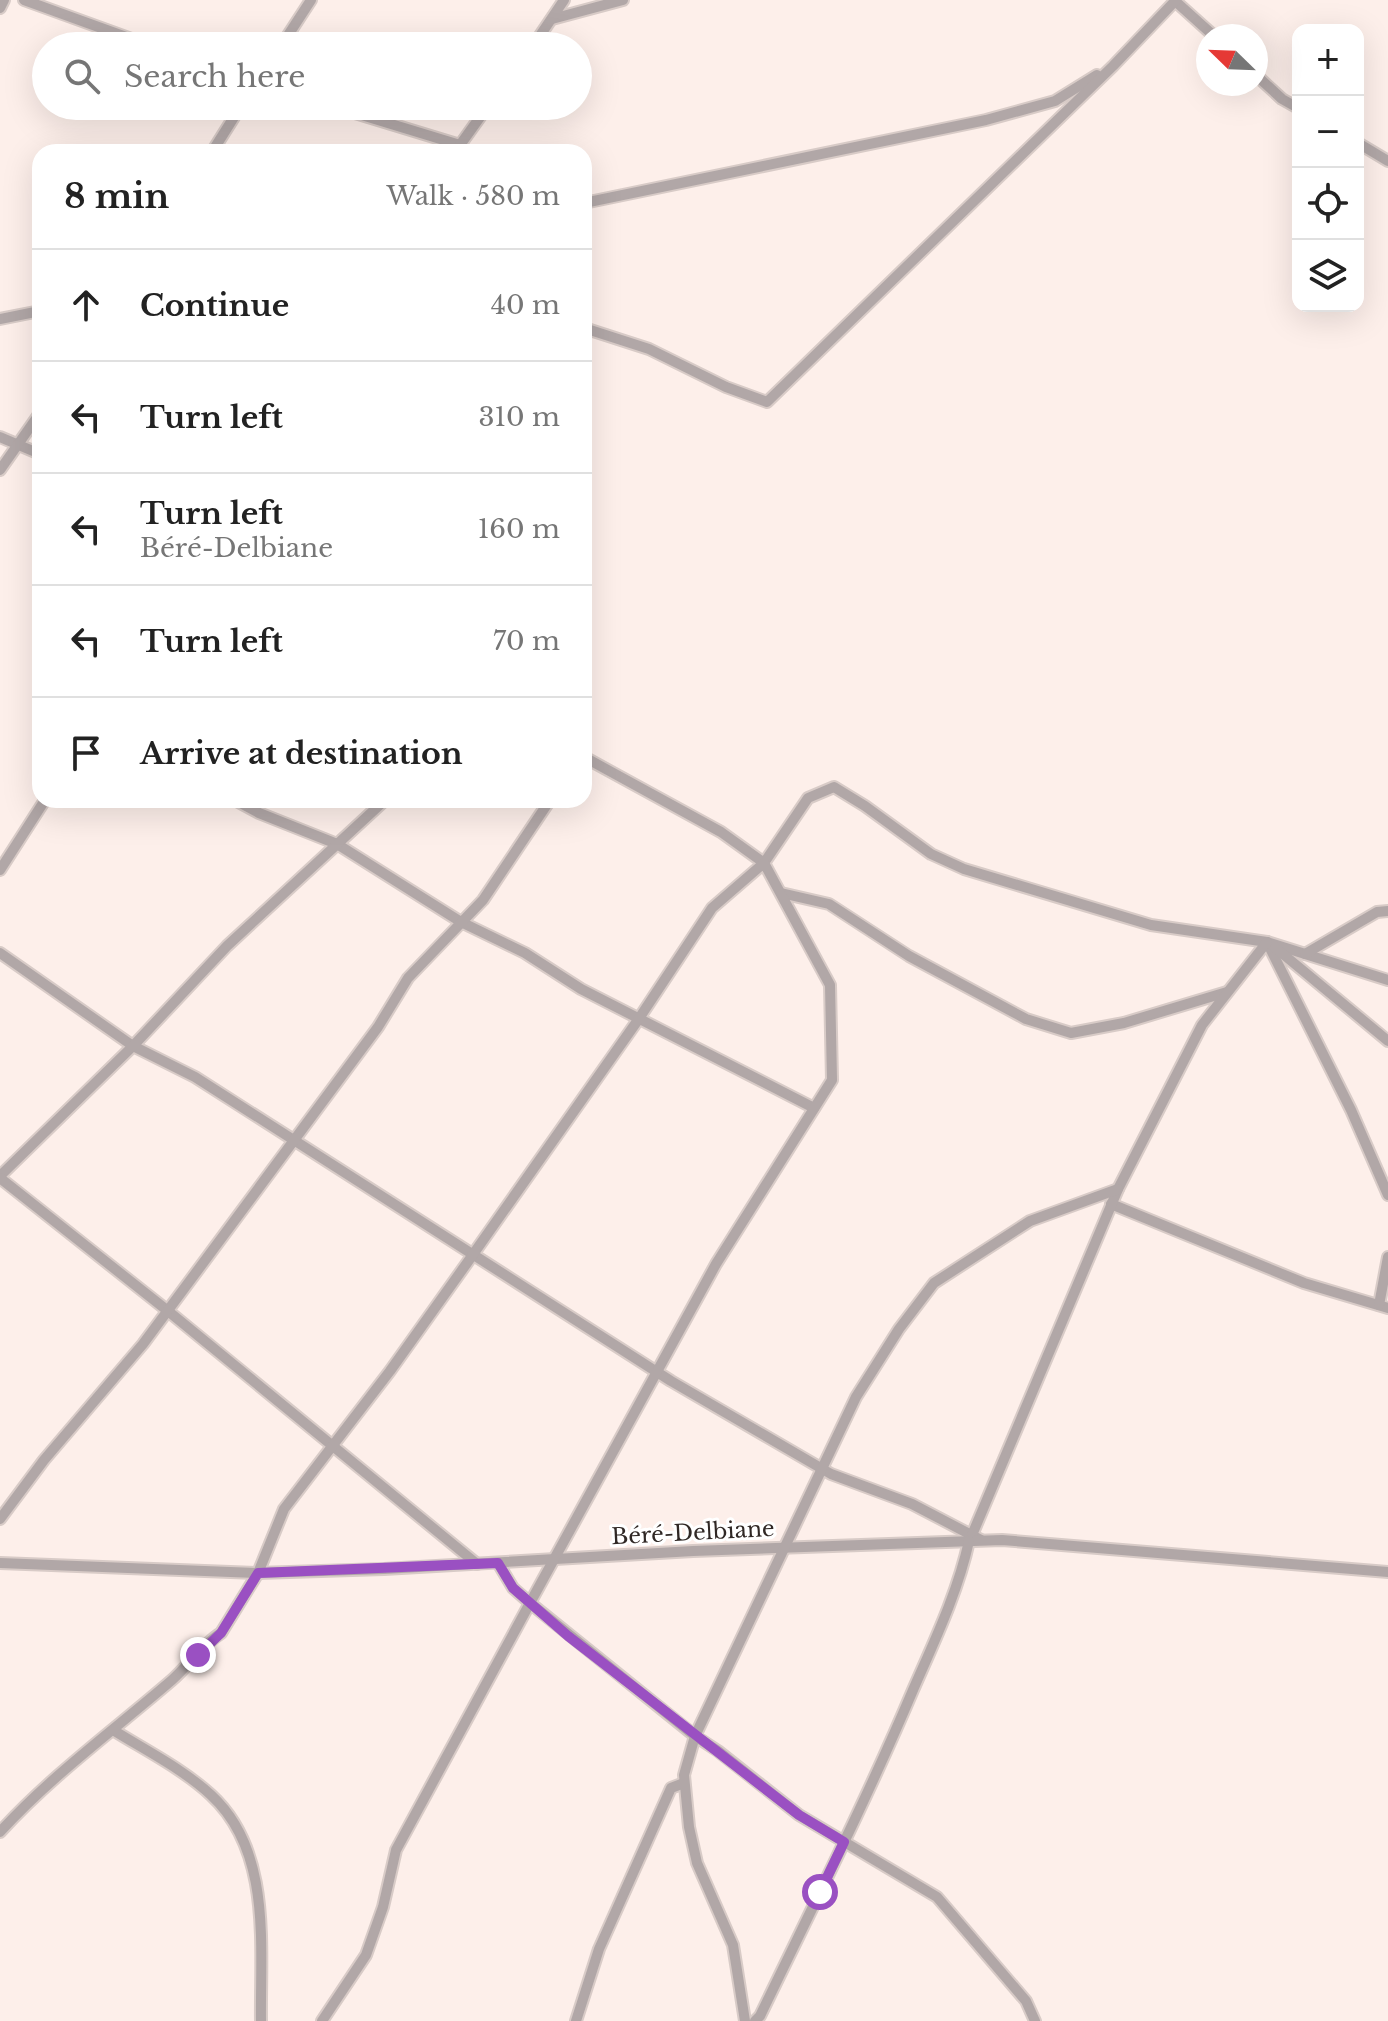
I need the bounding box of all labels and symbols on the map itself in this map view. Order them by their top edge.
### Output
north arrow [1196,24,1268,96]
street label: Béré-Delbiane [611,1515,775,1550]
route end [180,1637,216,1673]
route start [802,1874,838,1910]

